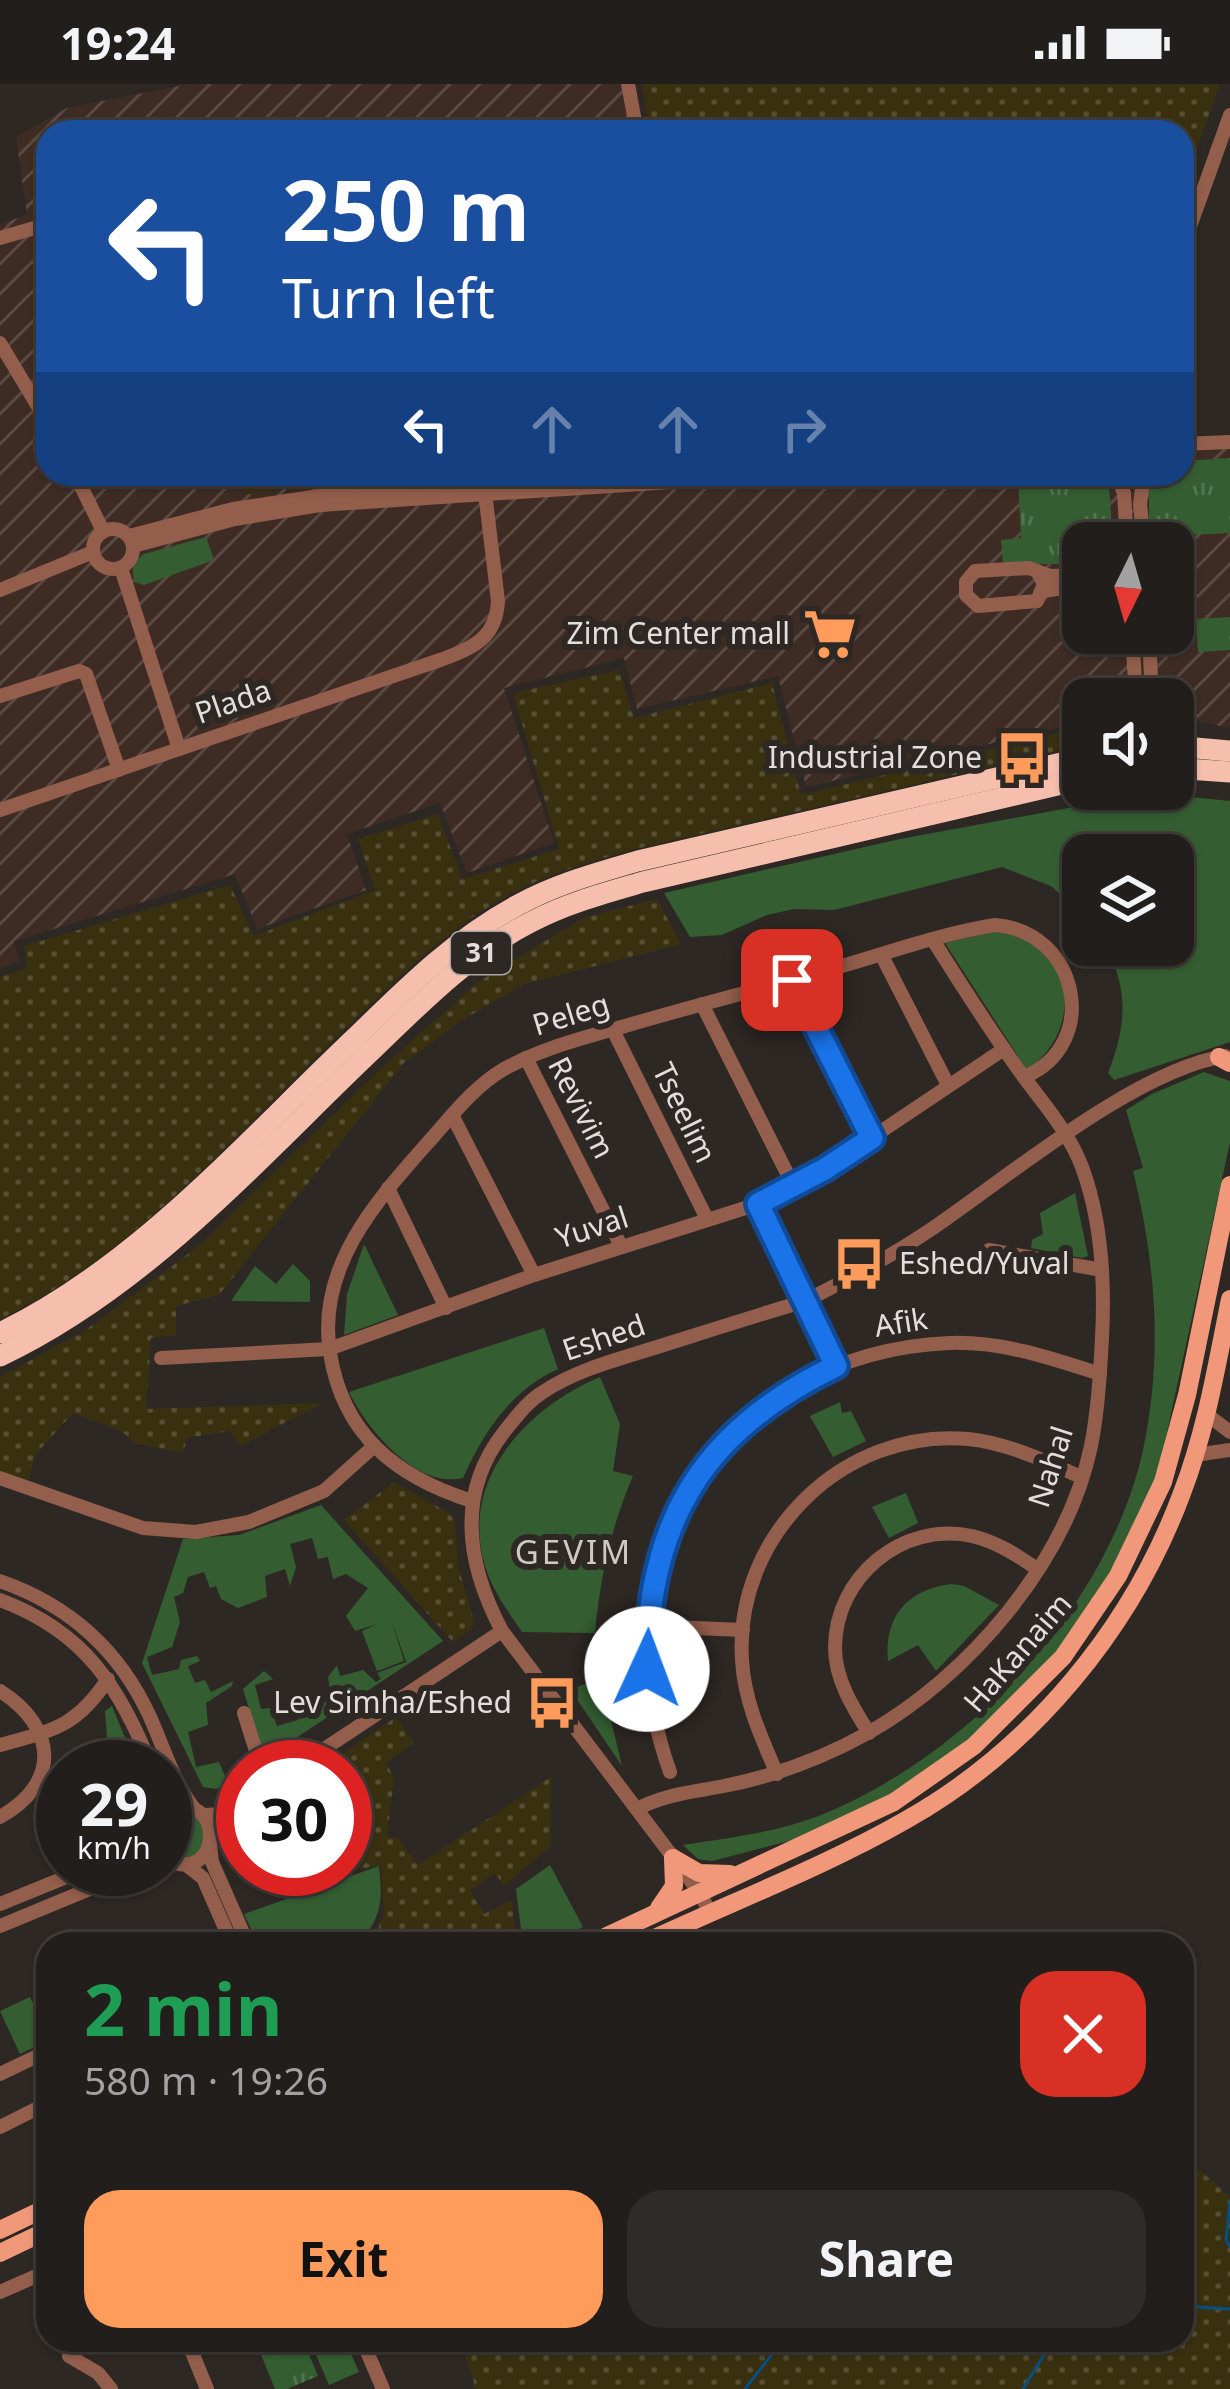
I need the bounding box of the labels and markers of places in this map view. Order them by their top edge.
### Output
supermarket icon: Zim Center mall [801,605,859,663]
place label: Zim Center mall [567,612,790,653]
bus stop icon: Industrial Zone [993,729,1051,787]
place label: Industrial Zone [768,736,982,777]
pin [741,929,843,1031]
bus stop icon: Eshed/Yuval [830,1235,888,1293]
place label: Eshed/Yuval [899,1242,1070,1283]
bus stop icon: Lev Simha/Eshed [523,1674,581,1732]
place label: Lev Simha/Eshed [273,1681,512,1722]

